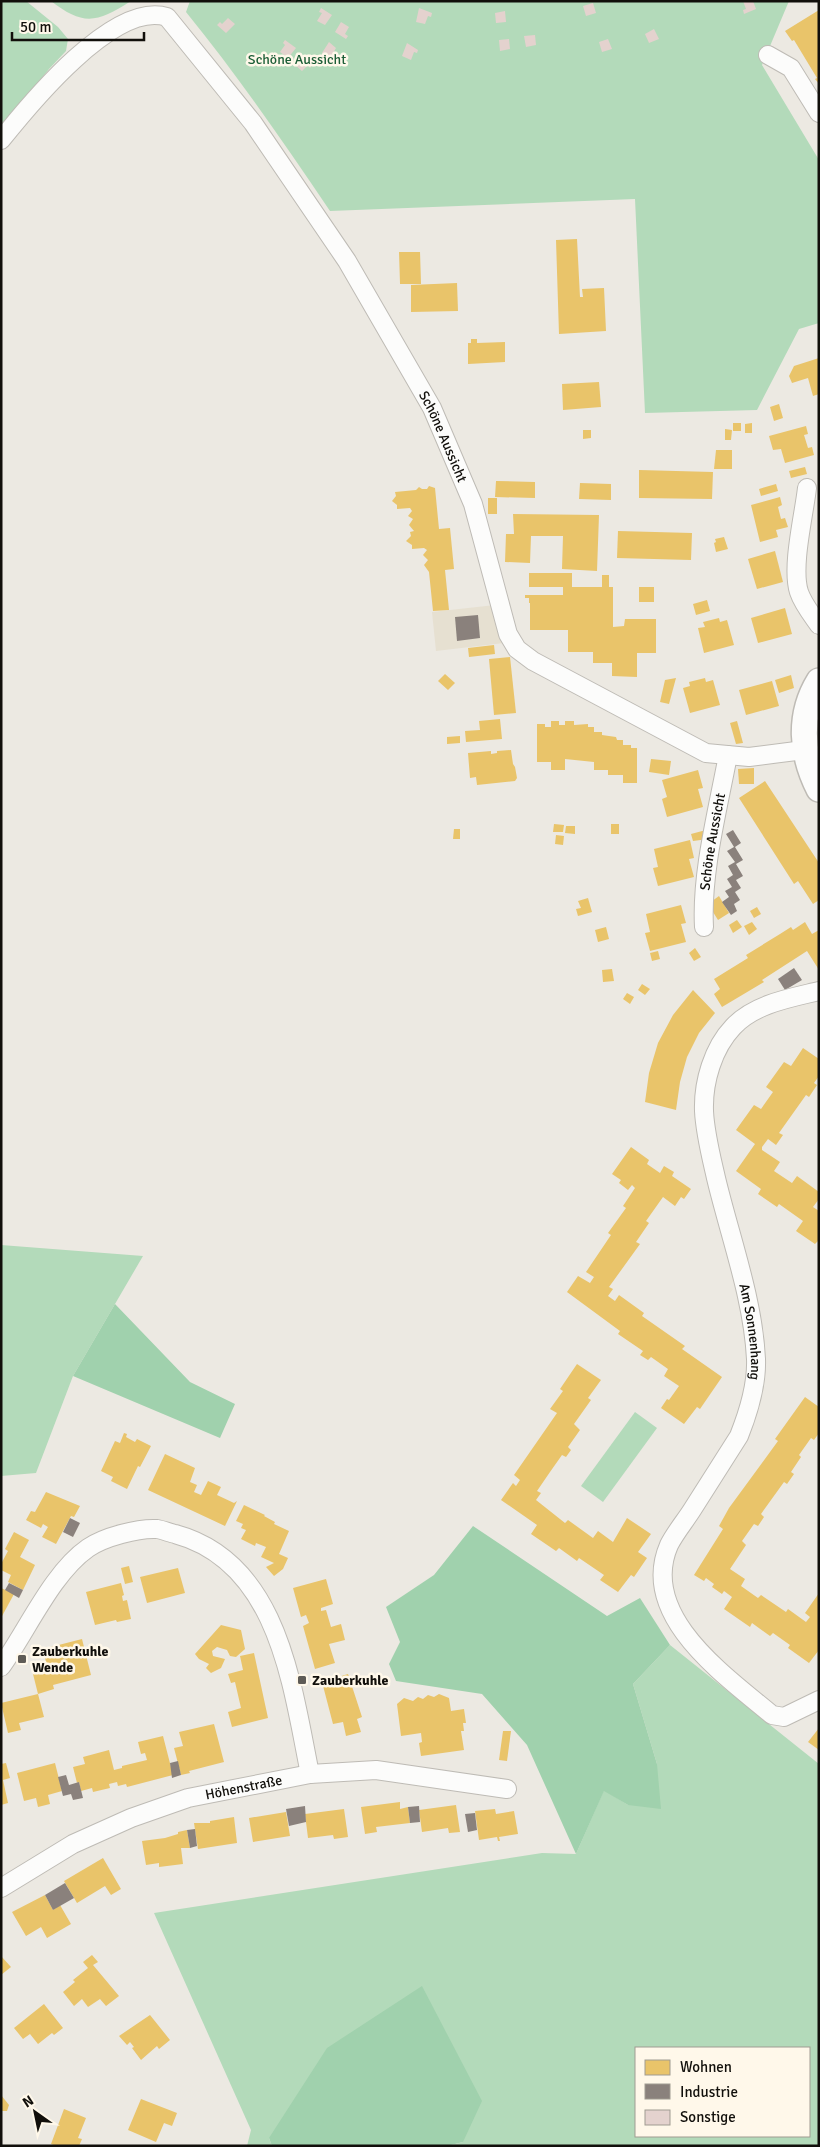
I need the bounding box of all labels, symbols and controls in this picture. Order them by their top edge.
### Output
scale bar [12,10,145,42]
text: 50 m [20,18,51,36]
park label: Schöne Aussicht [248,51,346,68]
street label: Schöne Aussicht [415,388,471,485]
street label: Schöne Aussicht [696,791,729,891]
street label: Am Sonnenhang [736,1282,765,1381]
place label: Zauberkuhle Wende [32,1643,109,1676]
marker: Zauberkuhle Wende [16,1653,28,1665]
place label: Zauberkuhle [312,1672,389,1689]
marker: Zauberkuhle [296,1674,308,1686]
street label: Höhenstraße [204,1771,284,1803]
legend [635,2047,810,2137]
text: Wohnen [680,2058,732,2076]
text: Industrie [680,2083,738,2101]
north arrow [10,2087,60,2137]
text: N [19,2092,37,2111]
text: Sonstige [680,2108,736,2126]

